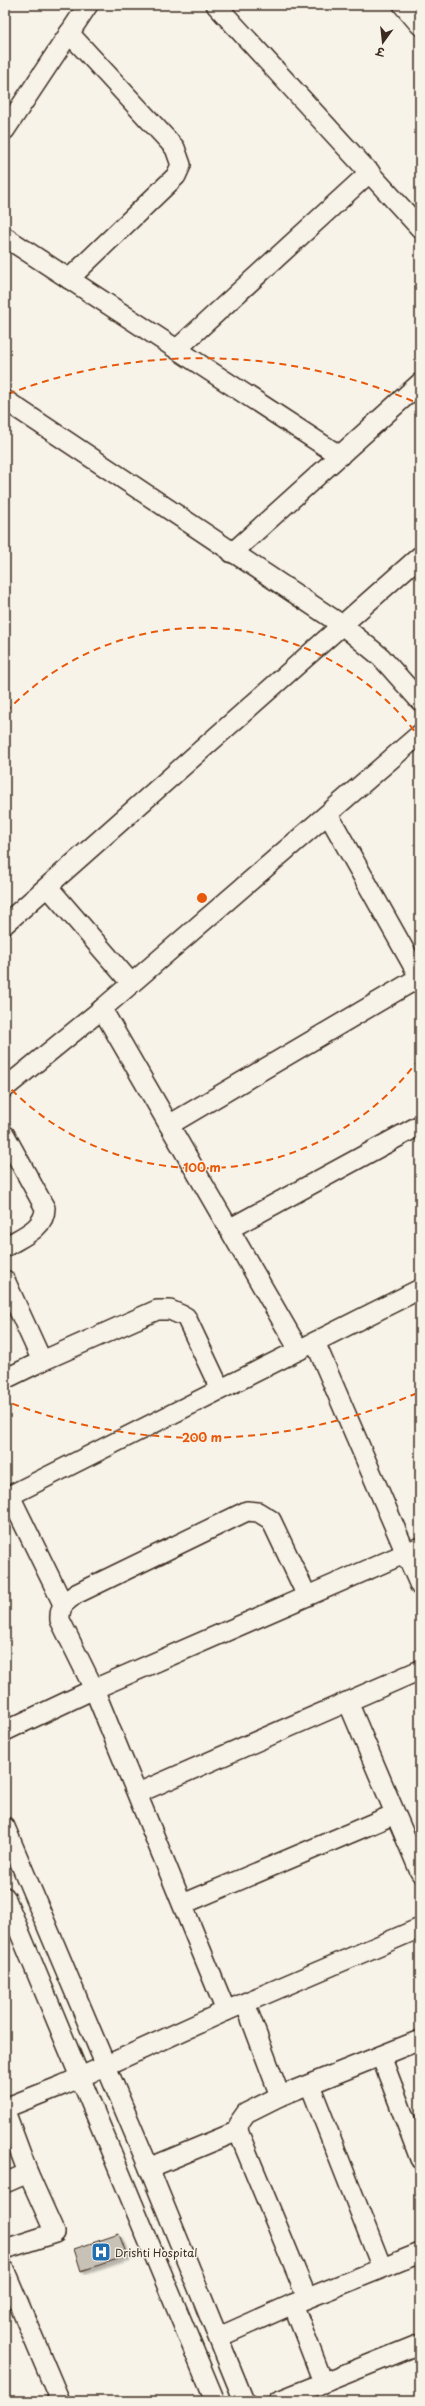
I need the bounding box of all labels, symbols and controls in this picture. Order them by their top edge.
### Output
north arrow [363,22,403,62]
text: उ [373,43,387,62]
centre of rings [195,891,209,905]
text: 100 m [183,1158,221,1176]
text: 200 m [182,1428,222,1446]
hospital icon: Drishti Hospital [90,2241,112,2263]
place label: Drishti Hospital [115,2244,197,2261]

